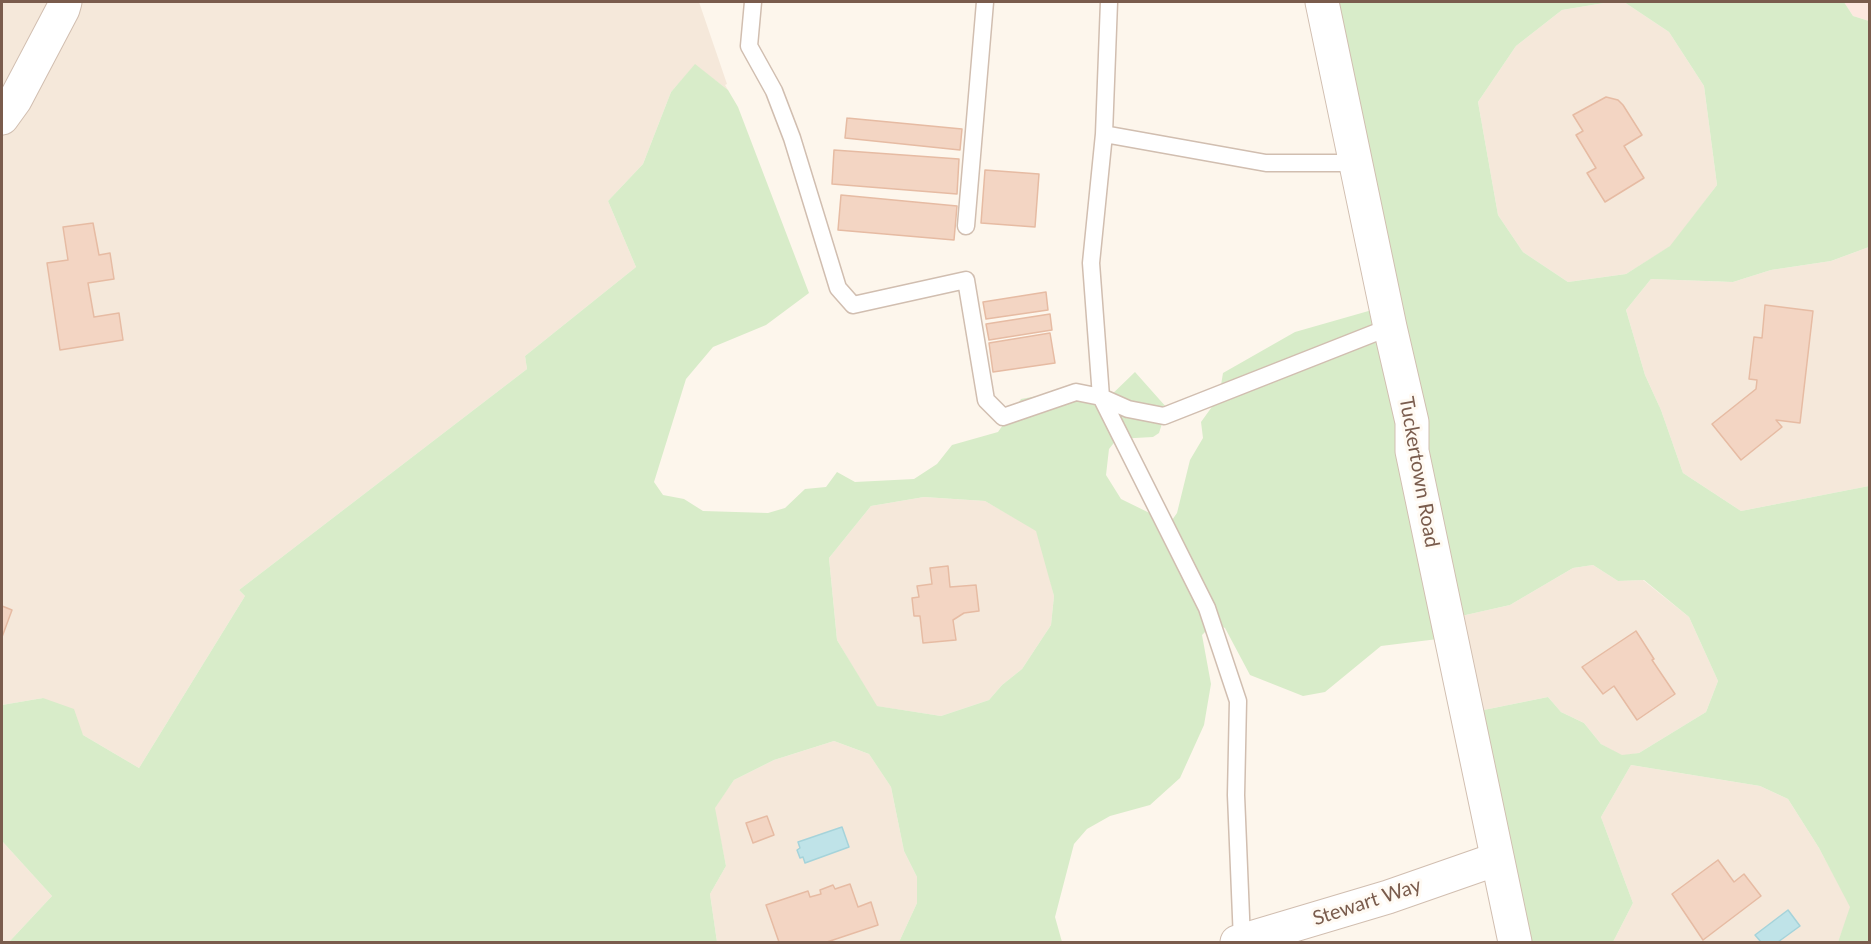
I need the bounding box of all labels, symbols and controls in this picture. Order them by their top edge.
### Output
street label: Tuckertown Road [1394,395,1444,549]
street label: Stewart Way [1310,873,1424,931]

